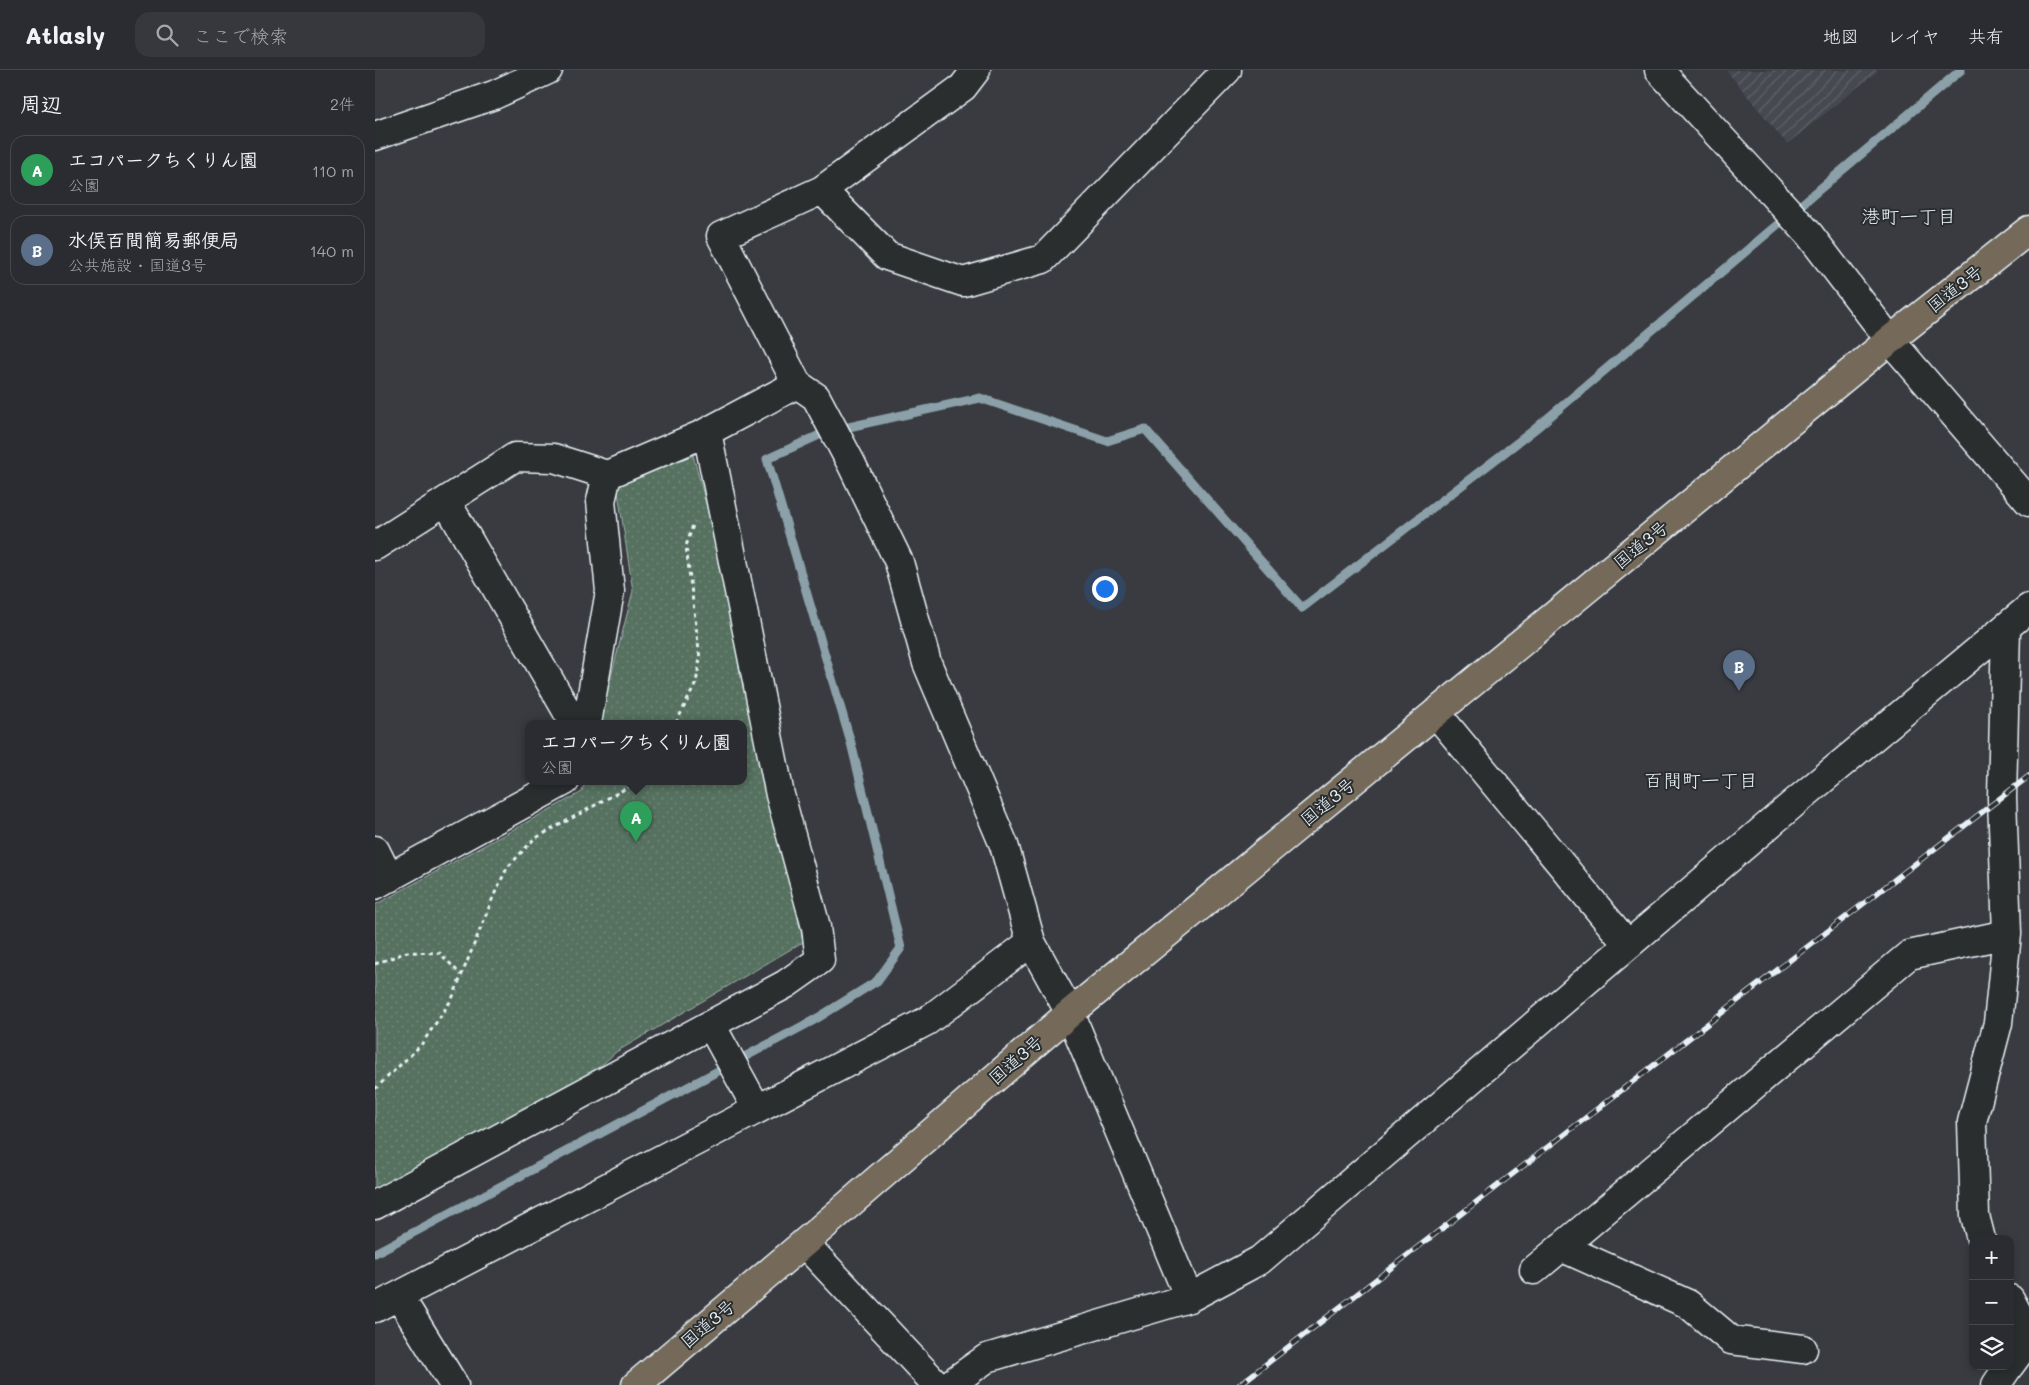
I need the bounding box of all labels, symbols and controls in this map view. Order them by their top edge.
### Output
search box [135,12,485,57]
text: Atlasly [25,19,105,50]
icon: search [153,21,181,49]
text: ここで検索 [193,23,288,48]
text: 地図 [1823,24,1859,48]
text: レイヤ [1887,24,1940,48]
text: 共有 [1968,24,2004,48]
text: 周辺 [20,90,62,117]
text: 2件 [330,93,355,114]
text: エコパークちくりん園 [68,147,258,172]
text: A [31,160,43,181]
text: 110 m [312,160,354,181]
text: 公園 [68,174,100,195]
district label: 港町一丁目 [1861,203,1957,228]
text: 水俣百間簡易郵便局 [68,227,239,252]
text: B [32,240,42,261]
text: 140 m [310,240,354,261]
text: 公共施設 · 国道3号 [68,254,207,275]
street label: 国道3号 [1922,259,1987,318]
street label: 国道3号 [1608,515,1673,574]
your location [1092,576,1118,602]
pin: B [1723,650,1755,691]
popup [525,720,747,785]
text: エコパークちくりん園 [541,729,731,754]
text: 公園 [541,756,573,777]
district label: 百間町一丁目 [1644,767,1758,792]
street label: 国道3号 [1295,772,1360,831]
pin: A [620,801,652,842]
street label: 国道3号 [983,1029,1048,1089]
map controls [1969,1235,2014,1370]
button: + [1969,1235,2014,1280]
button: − [1969,1280,2014,1325]
street label: 国道3号 [675,1293,740,1353]
button: layers [1969,1325,2014,1370]

